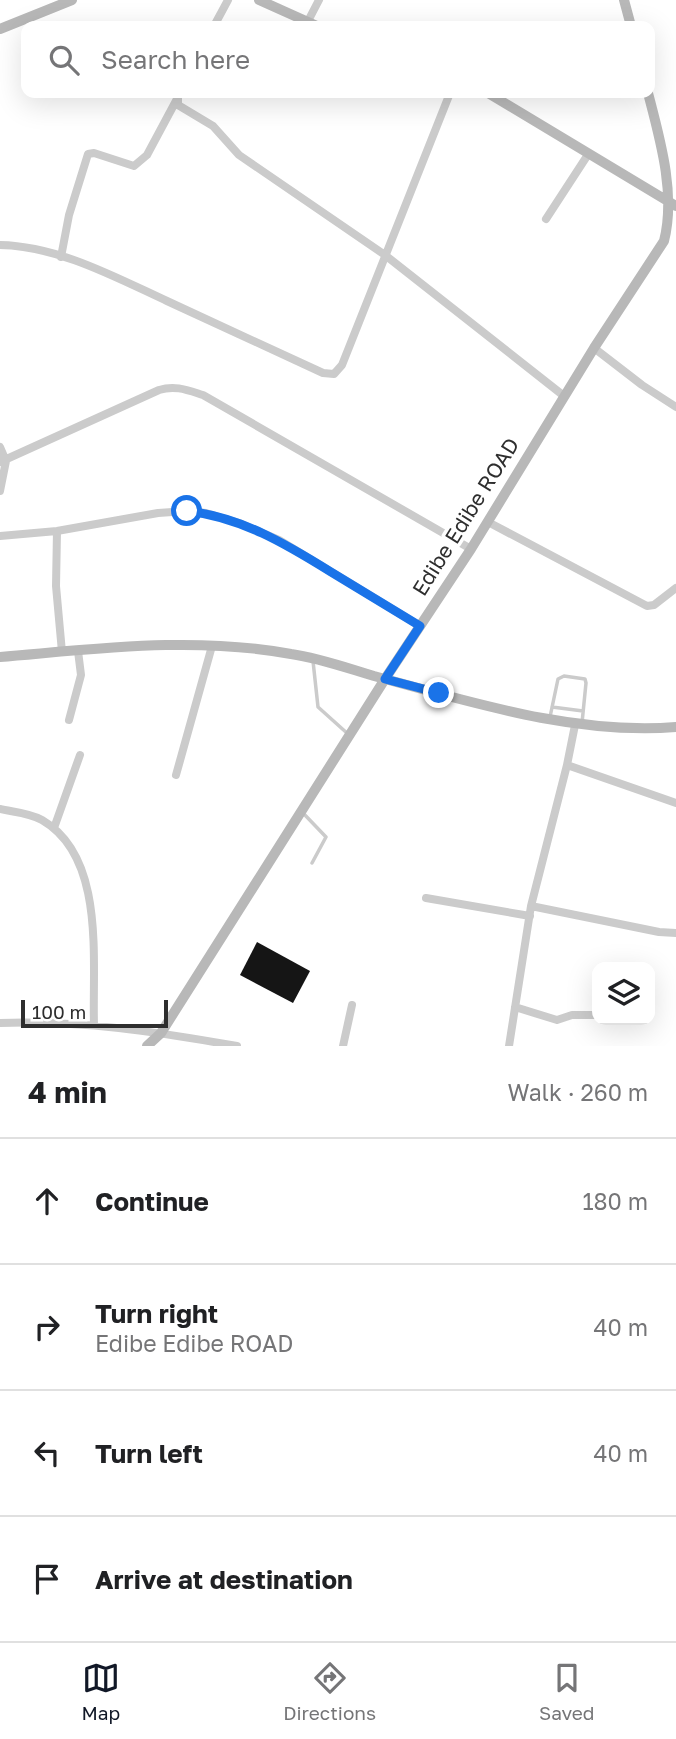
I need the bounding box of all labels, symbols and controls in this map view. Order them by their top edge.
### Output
search box [21,21,655,98]
icon: search [45,41,83,79]
text: Search here [101,44,250,75]
street label: Edibe Edibe ROAD [406,433,524,600]
route start [171,495,202,526]
route end [423,677,454,708]
map controls [592,962,655,1025]
button: layers [592,962,655,1025]
scale bar [21,997,168,1029]
text: 100 m [32,1000,86,1023]
text: 4 min [28,1074,107,1110]
text: Walk · 260 m [507,1078,648,1106]
icon: ahead [28,1182,66,1220]
text: Continue [95,1186,209,1217]
text: 180 m [582,1187,648,1215]
text: Turn right [95,1298,218,1329]
icon: right [28,1308,66,1346]
text: 40 m [594,1313,648,1341]
text: Edibe Edibe ROAD [95,1329,293,1357]
icon: left [28,1434,66,1472]
text: Turn left [95,1438,203,1469]
text: 40 m [594,1439,648,1467]
icon: arrive [28,1560,66,1598]
text: Arrive at destination [95,1564,353,1595]
tab: Map [81,1659,120,1724]
tab: Directions [283,1659,376,1724]
tab: Saved [539,1659,595,1724]

